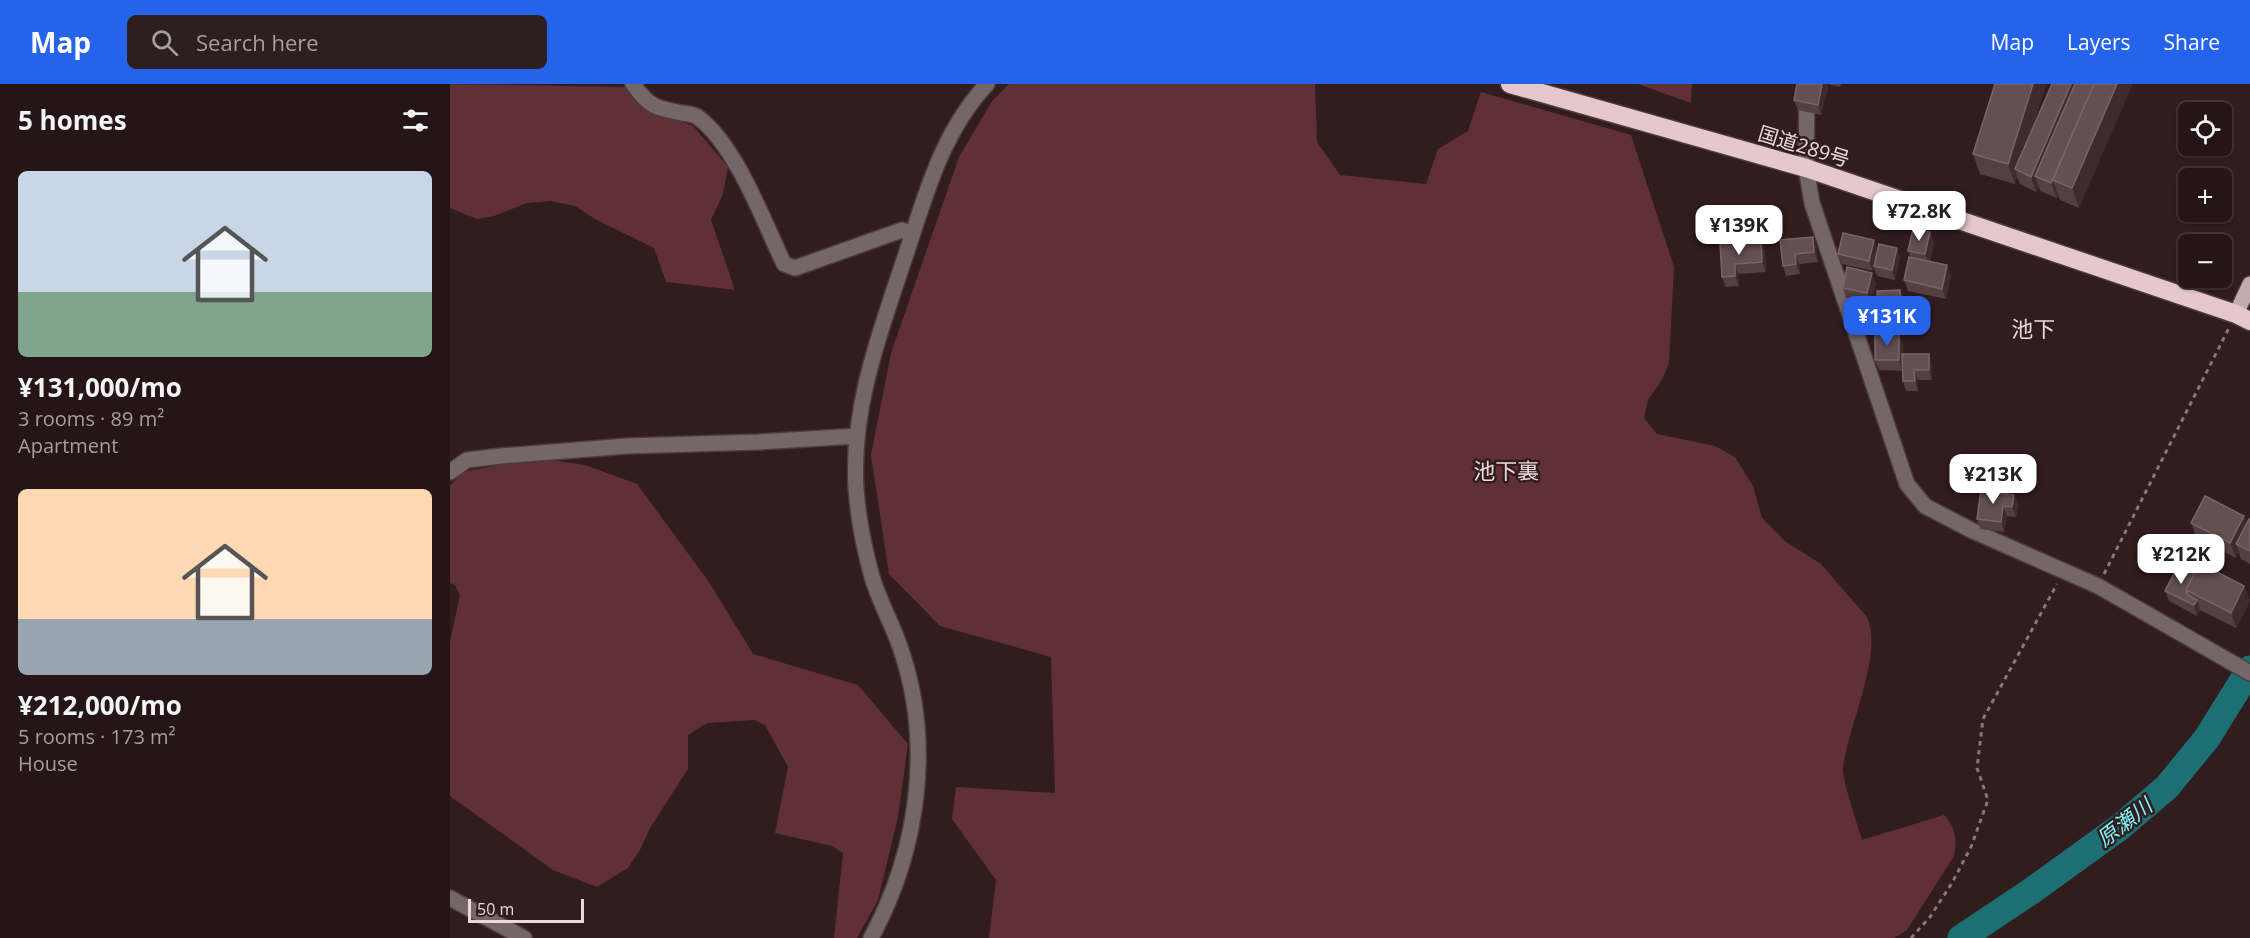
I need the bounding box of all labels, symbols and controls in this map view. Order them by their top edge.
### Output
search box [127,15,547,69]
text: Map [30,23,91,61]
icon: search [148,26,181,59]
text: Search here [196,27,319,57]
text: Map [1991,28,2034,56]
text: Layers [2067,28,2131,56]
text: Share [2164,28,2220,56]
text: 5 homes [18,102,127,138]
map controls [2178,102,2232,288]
button: locate [2178,102,2232,156]
icon: filters [399,104,432,137]
street label: 国道289号 [1755,119,1853,173]
button: + [2178,168,2232,222]
pin: ¥72.8K [1870,191,1968,242]
text: ¥72.8K [1887,197,1951,224]
pin: ¥139K [1697,205,1781,256]
icon: home [171,210,279,318]
text: ¥139K [1709,211,1769,238]
button: − [2178,234,2232,288]
pin: ¥131K [1845,296,1929,347]
text: ¥131K [1857,302,1917,329]
district label: 池下 [2011,313,2055,343]
text: ¥131,000/mo [18,369,182,405]
text: 3 rooms · 89 m² [18,405,164,432]
text: Apartment [18,432,118,459]
pin: ¥213K [1951,454,2035,505]
district label: 池下裏 [1473,455,1539,485]
text: ¥213K [1963,460,2023,487]
icon: home [171,528,279,636]
pin: ¥212K [2139,534,2223,585]
text: ¥212K [2151,540,2211,567]
text: ¥212,000/mo [18,687,182,723]
text: 5 rooms · 173 m² [18,723,176,750]
text: House [18,750,78,777]
water label: 原瀬川 [2091,790,2159,852]
scale bar [468,896,584,924]
text: 50 m [477,898,514,920]

